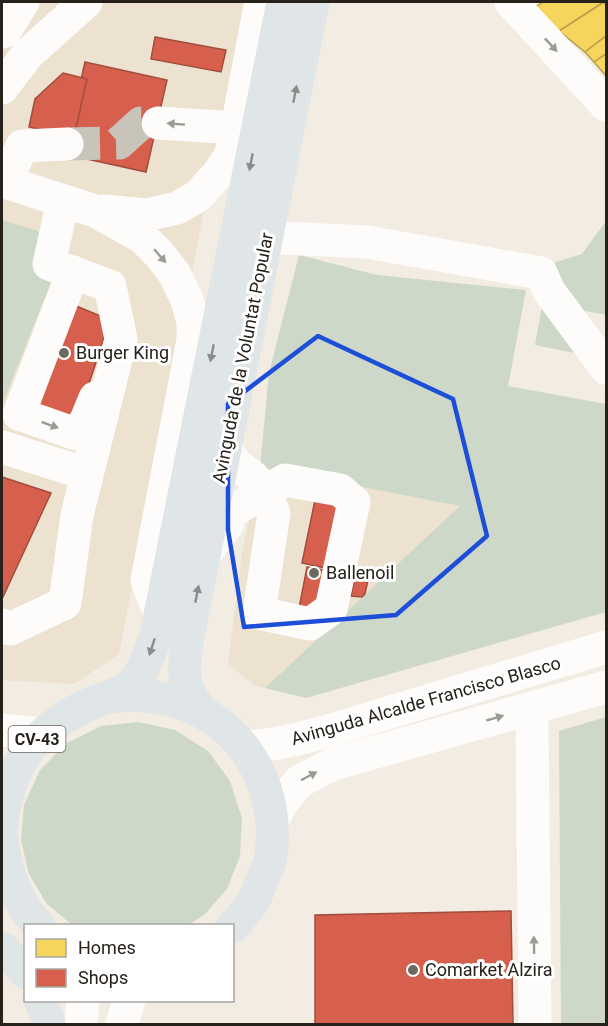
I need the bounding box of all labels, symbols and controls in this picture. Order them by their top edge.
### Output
one-way arrow [543,37,557,51]
one-way arrow [291,84,300,103]
one-way arrow [167,119,186,129]
one-way arrow [246,152,255,171]
street label: Avinguda de la Voluntat Popular [208,231,277,485]
one-way arrow [153,248,167,263]
place label: Burger King [76,342,169,363]
one-way arrow [207,344,216,363]
marker: Burger King [57,346,71,360]
one-way arrow [41,421,59,430]
place label: Ballenoil [326,562,394,583]
marker: Ballenoil [307,566,321,580]
one-way arrow [193,585,202,604]
one-way arrow [147,638,156,656]
street label: Avinguda Alcalde Francisco Blasco [289,652,563,749]
one-way arrow [486,713,504,723]
road number: CV-43 [9,726,66,752]
one-way arrow [301,772,318,781]
legend [24,924,234,1002]
one-way arrow [530,936,539,955]
text: Homes [78,937,136,958]
place label: Comarket Alzira [425,959,552,980]
marker: Comarket Alzira [406,963,420,977]
text: Shops [78,967,128,988]

